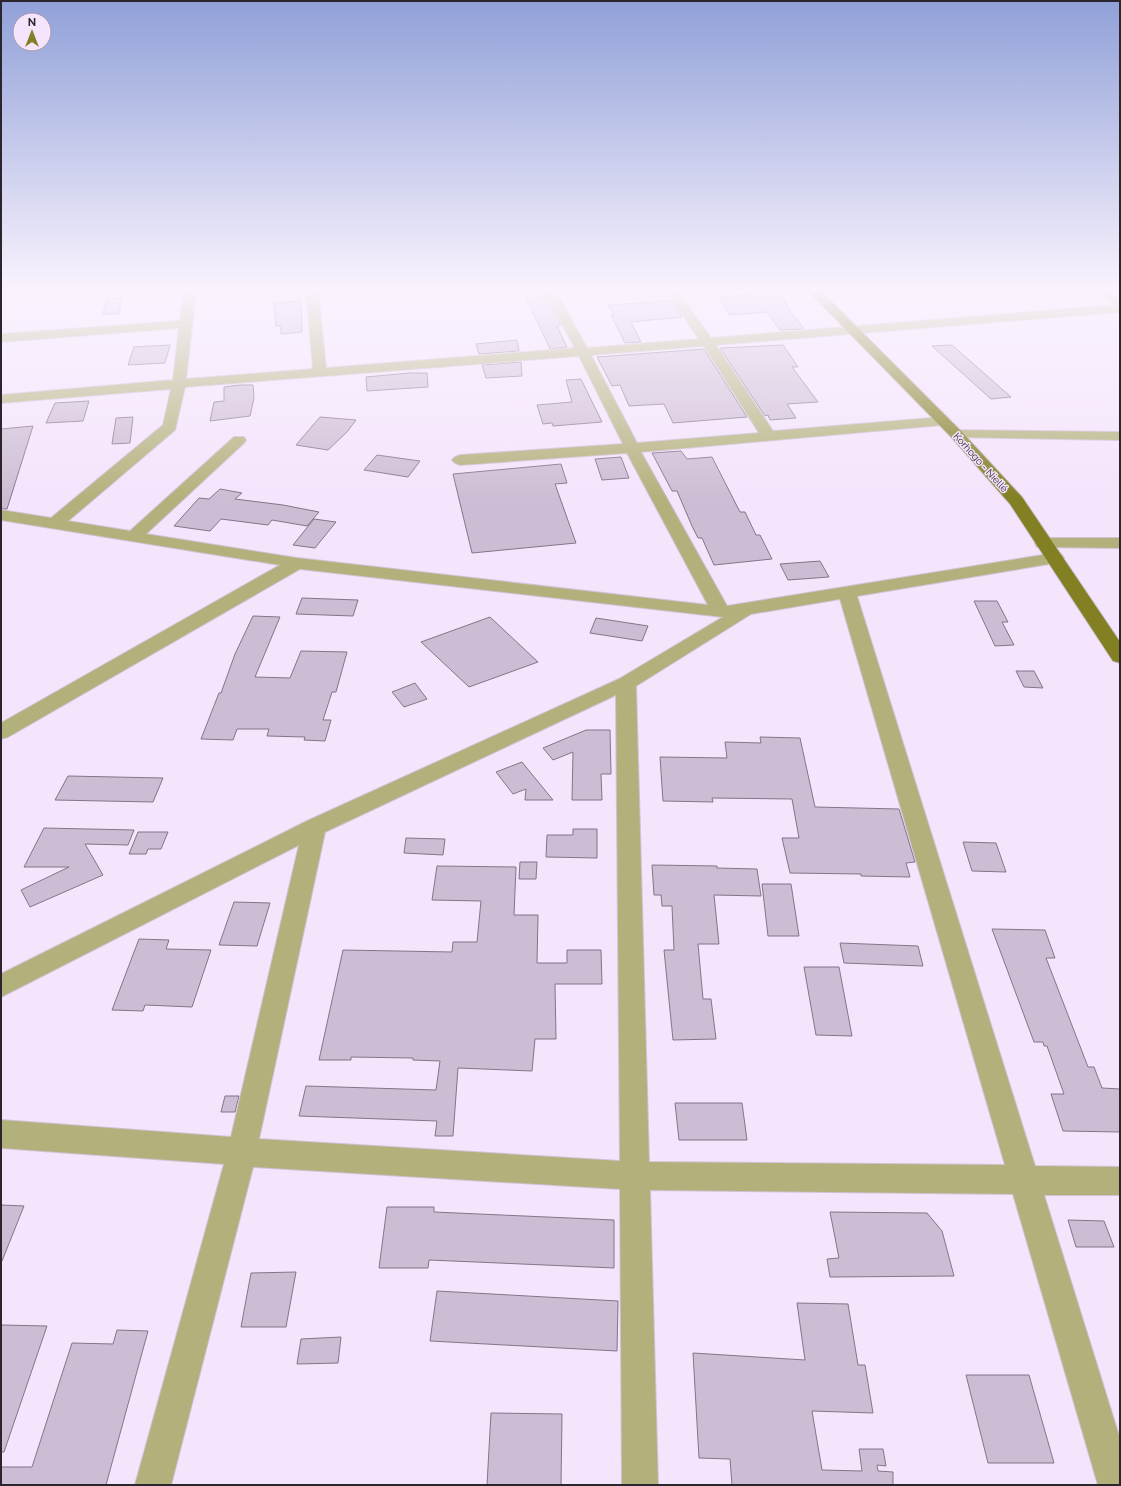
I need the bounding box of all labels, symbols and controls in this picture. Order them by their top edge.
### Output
north arrow [12,12,52,52]
text: N [28,16,36,29]
street label: Korhogo - Niellé [951,430,1010,494]

